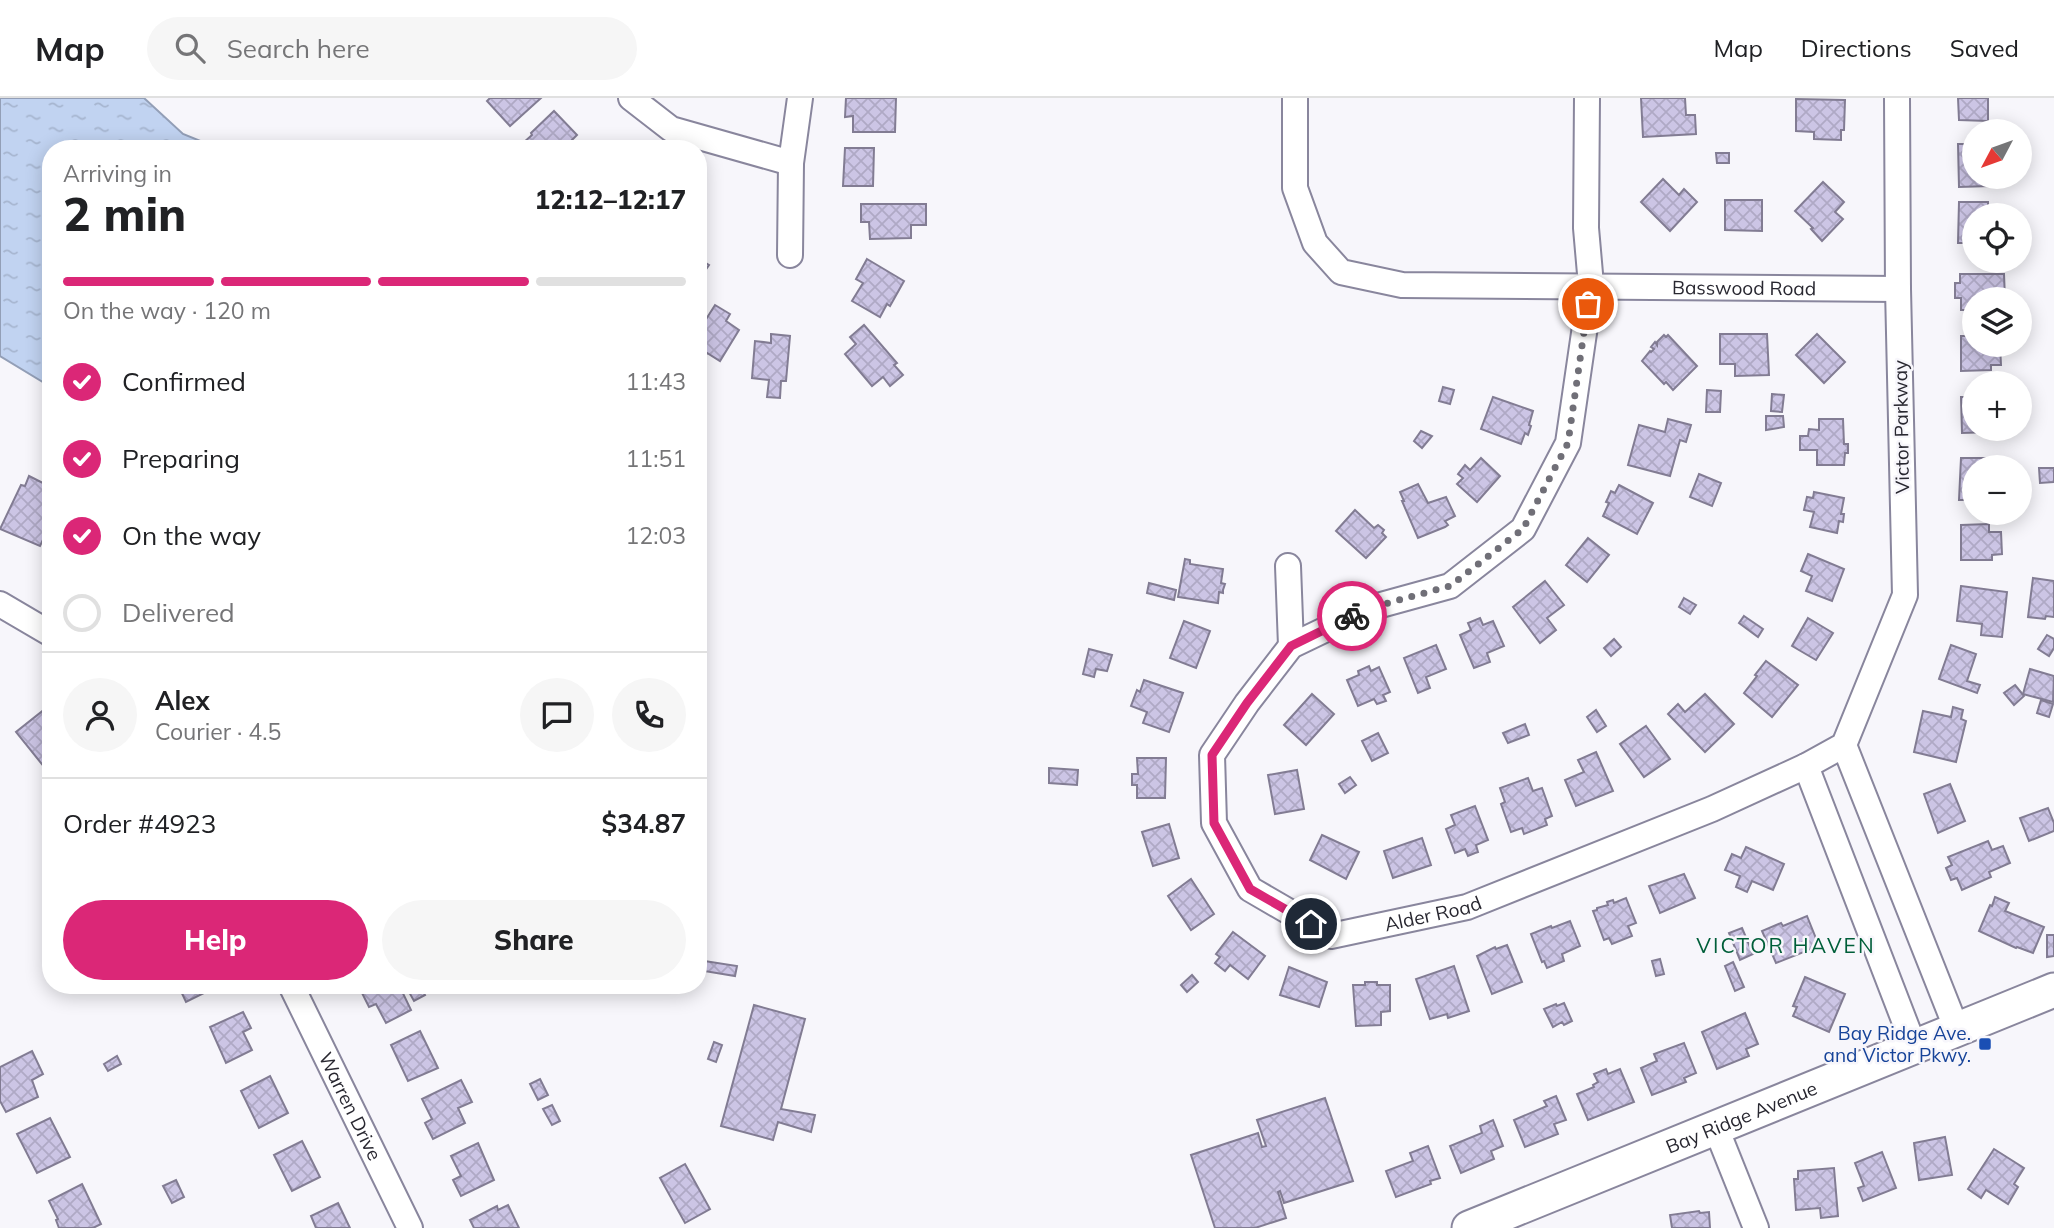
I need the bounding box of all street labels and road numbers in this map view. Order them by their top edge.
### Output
street label: Basswood Road [1672,275,1816,300]
street label: Victor Parkway [1888,360,1914,494]
street label: Alder Road [1382,890,1485,936]
street label: Warren Drive [314,1048,387,1164]
street label: Bay Ridge Avenue [1662,1076,1821,1159]

